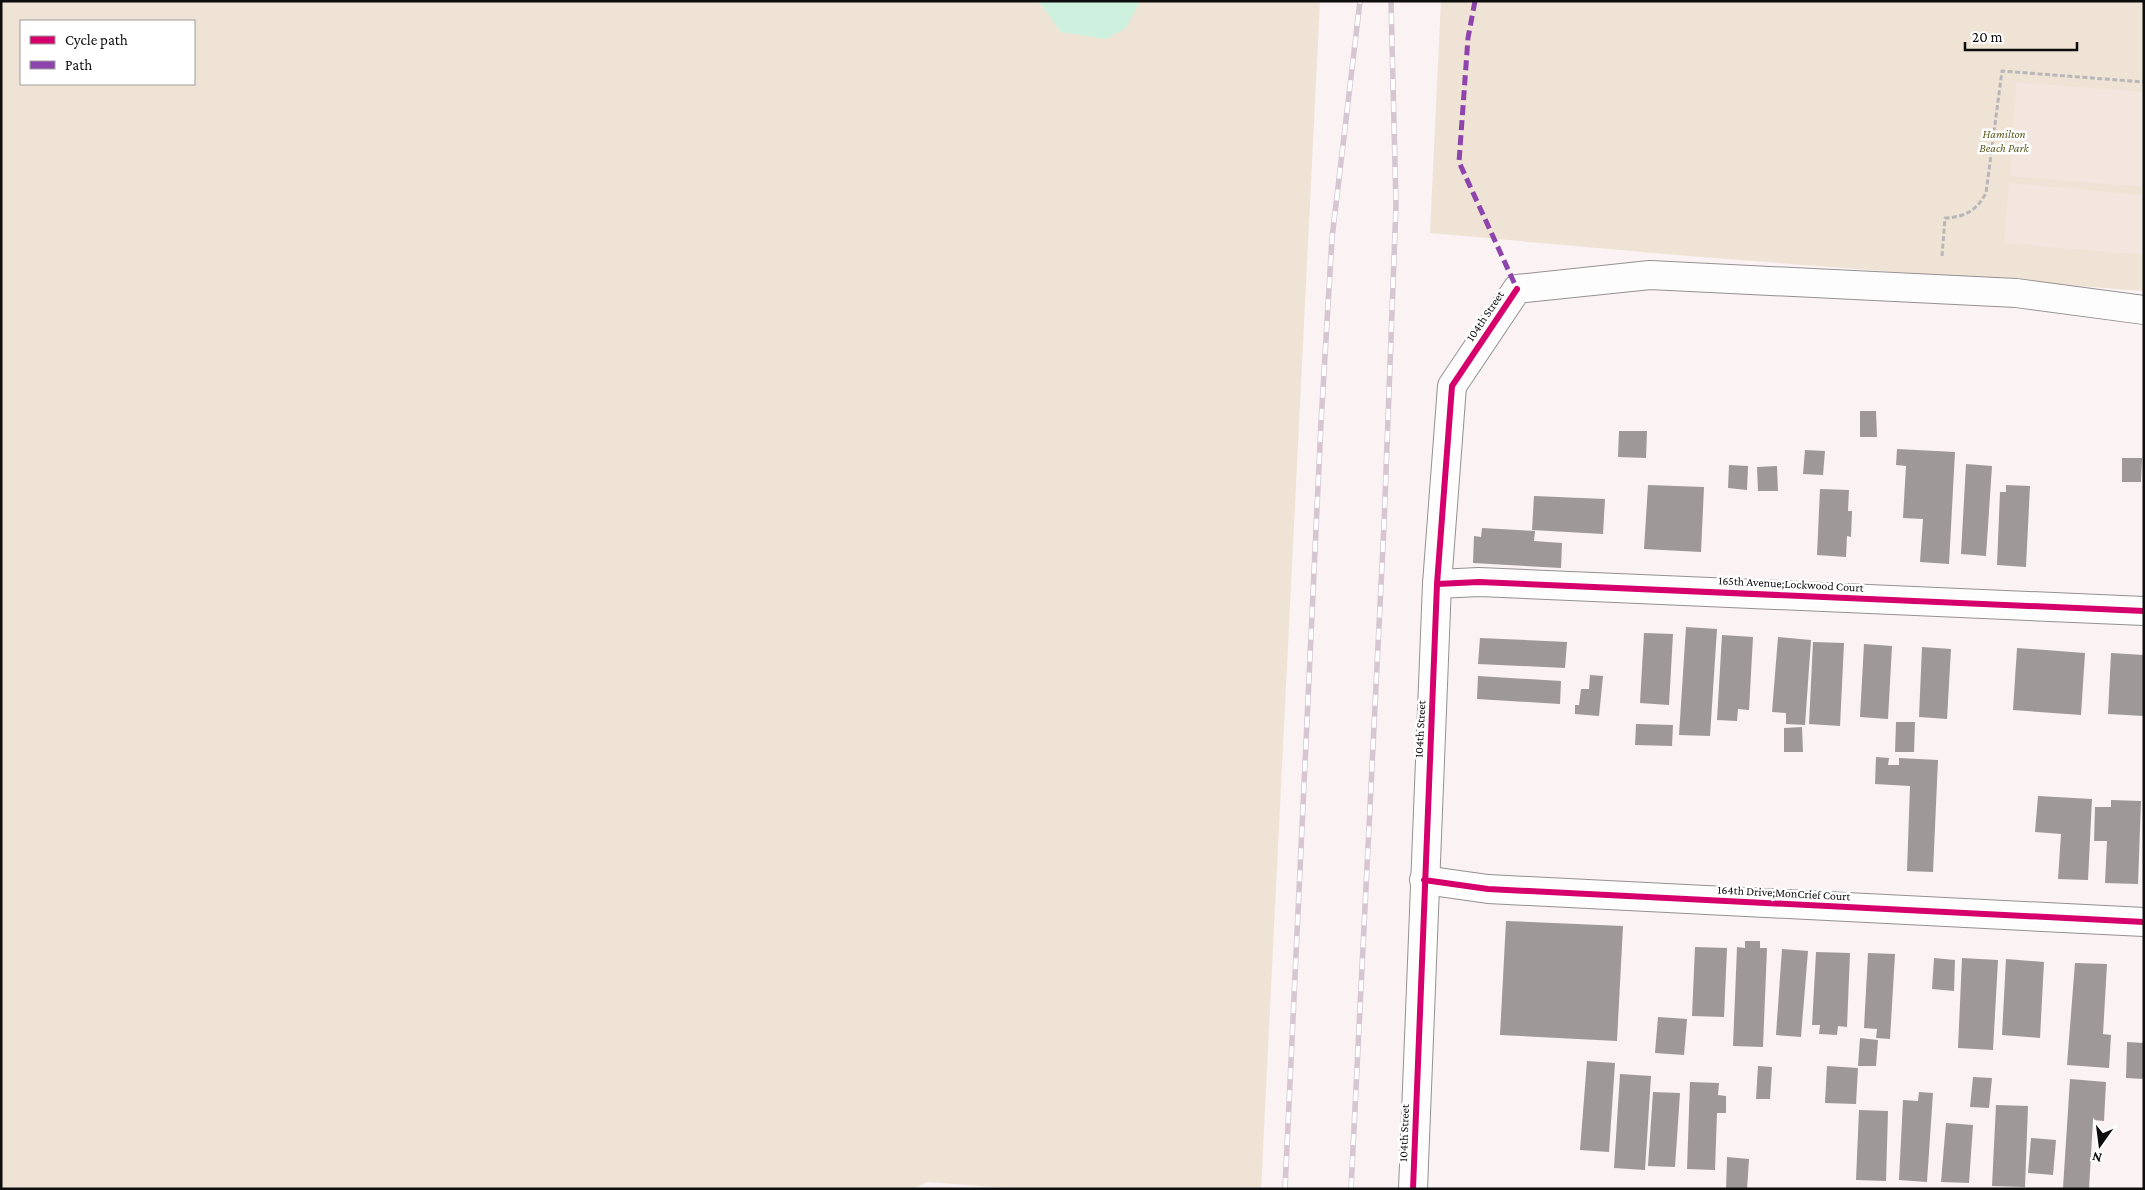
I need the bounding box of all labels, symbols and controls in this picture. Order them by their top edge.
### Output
legend [20,20,195,85]
scale bar [1965,20,2078,52]
text: 20 m [1972,29,2003,45]
text: Cycle path [65,32,128,49]
text: Path [65,57,92,73]
park label: Hamilton Beach Park [1979,127,2030,155]
street label: 104th Street [1463,287,1508,344]
street label: 165th Avenue;Lockwood Court [1718,573,1865,595]
street label: 104th Street [1412,699,1429,758]
street label: 164th Drive;MonCrief Court [1717,883,1852,904]
street label: 104th Street [1396,1103,1412,1162]
north arrow [2075,1120,2125,1170]
text: N [2090,1149,2103,1167]

